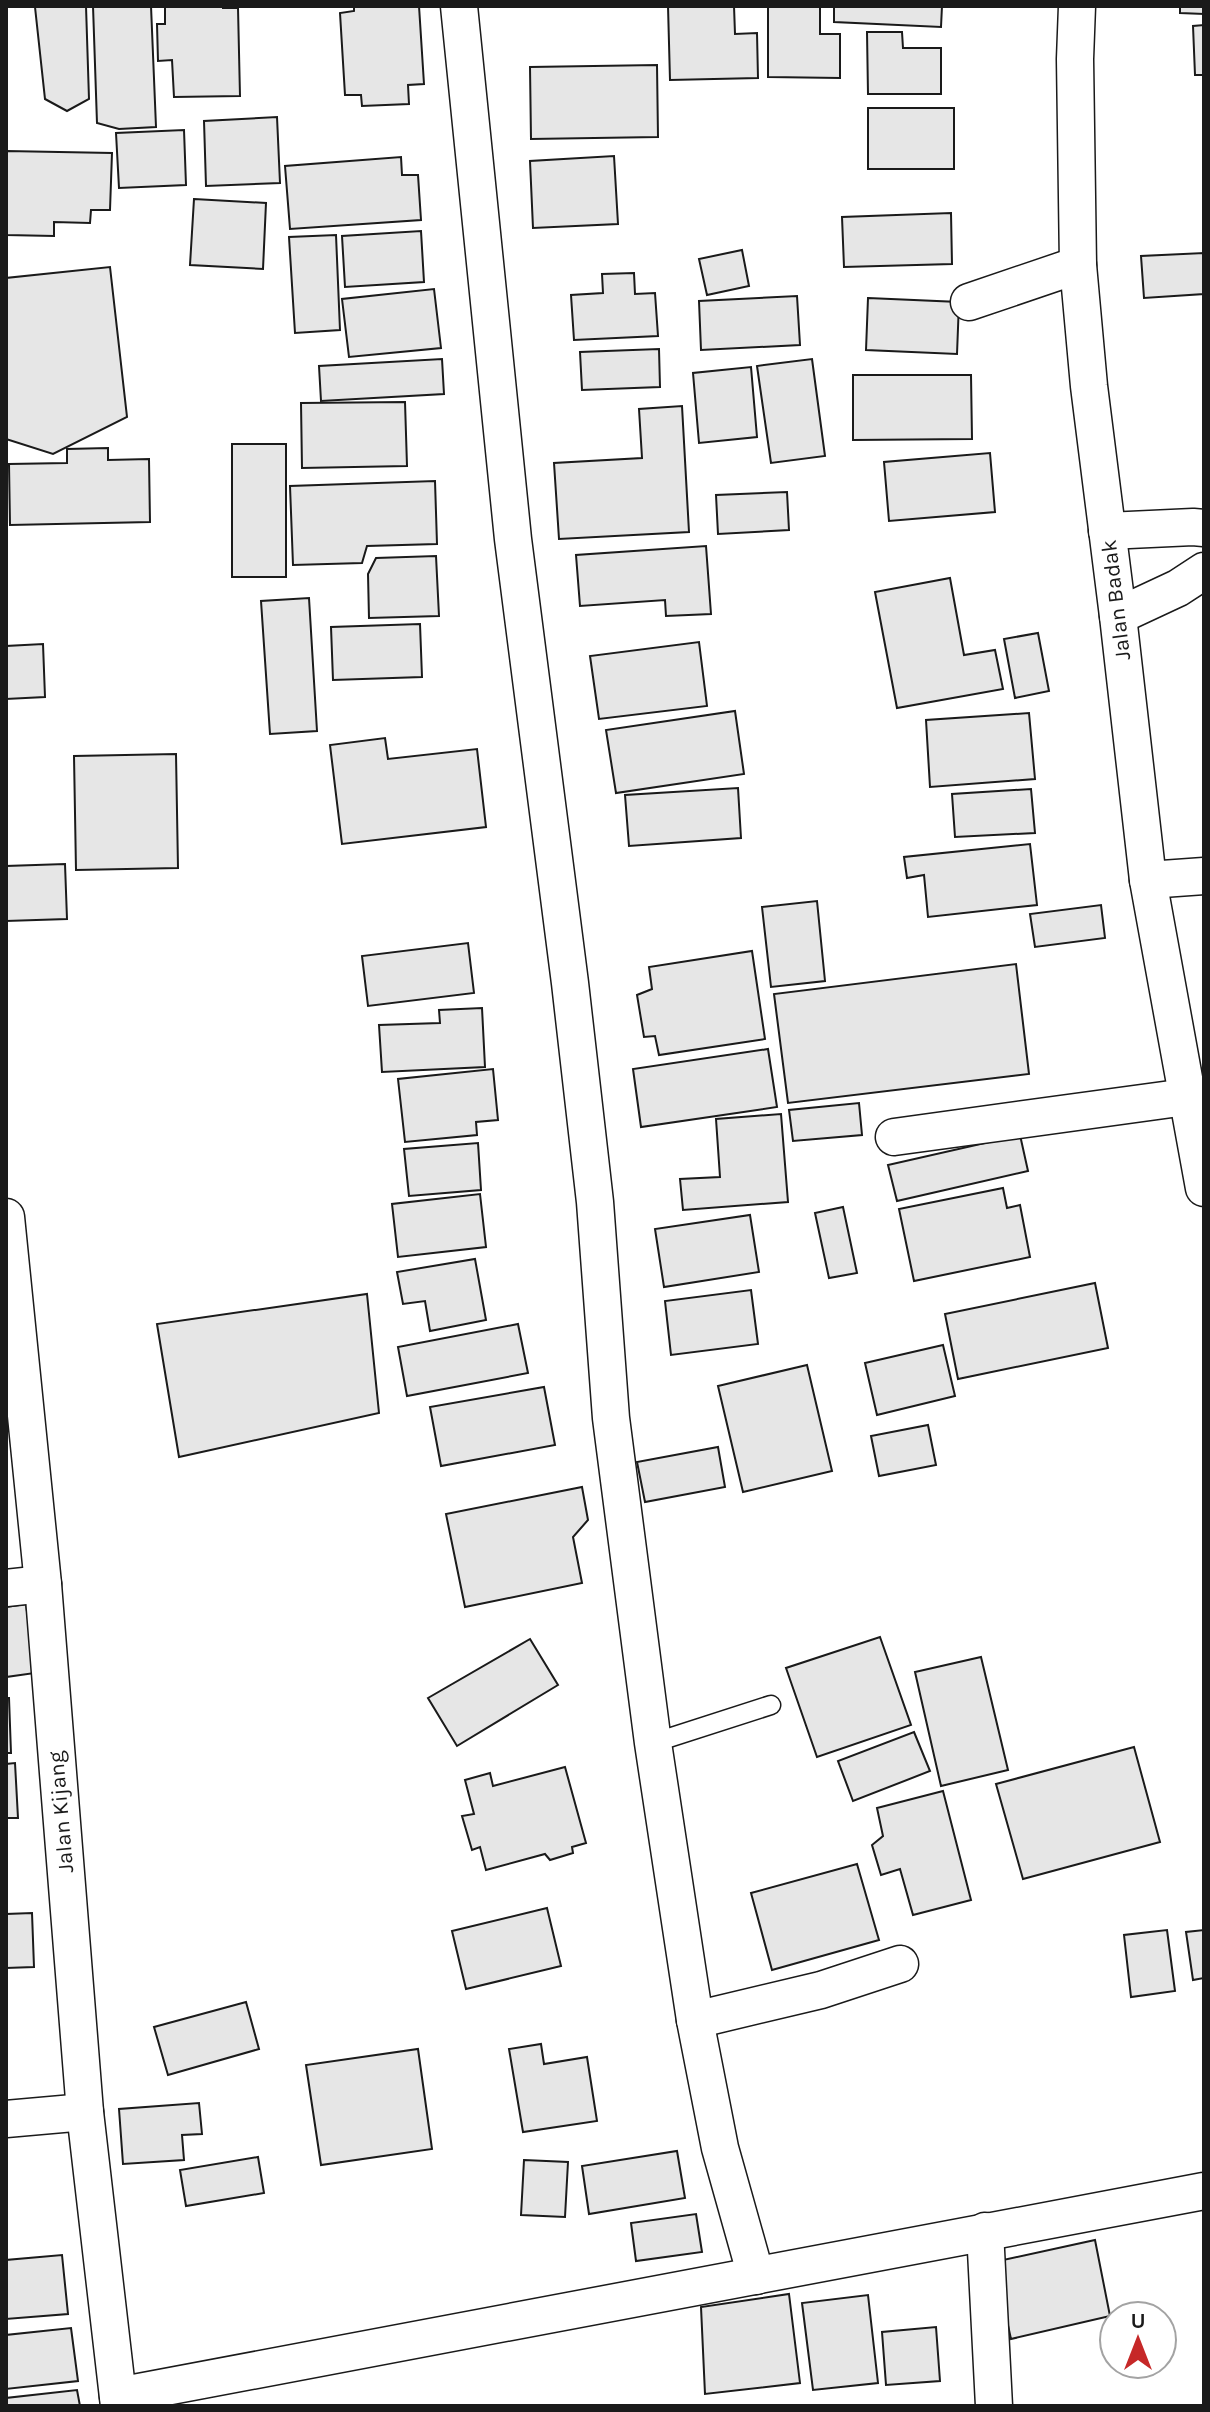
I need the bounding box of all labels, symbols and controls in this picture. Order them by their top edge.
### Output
street label: Jalan Badak [1096,538,1136,662]
street label: Jalan Kijang [43,1749,79,1874]
north arrow [1098,2300,1178,2380]
text: U [1130,2308,1146,2334]

